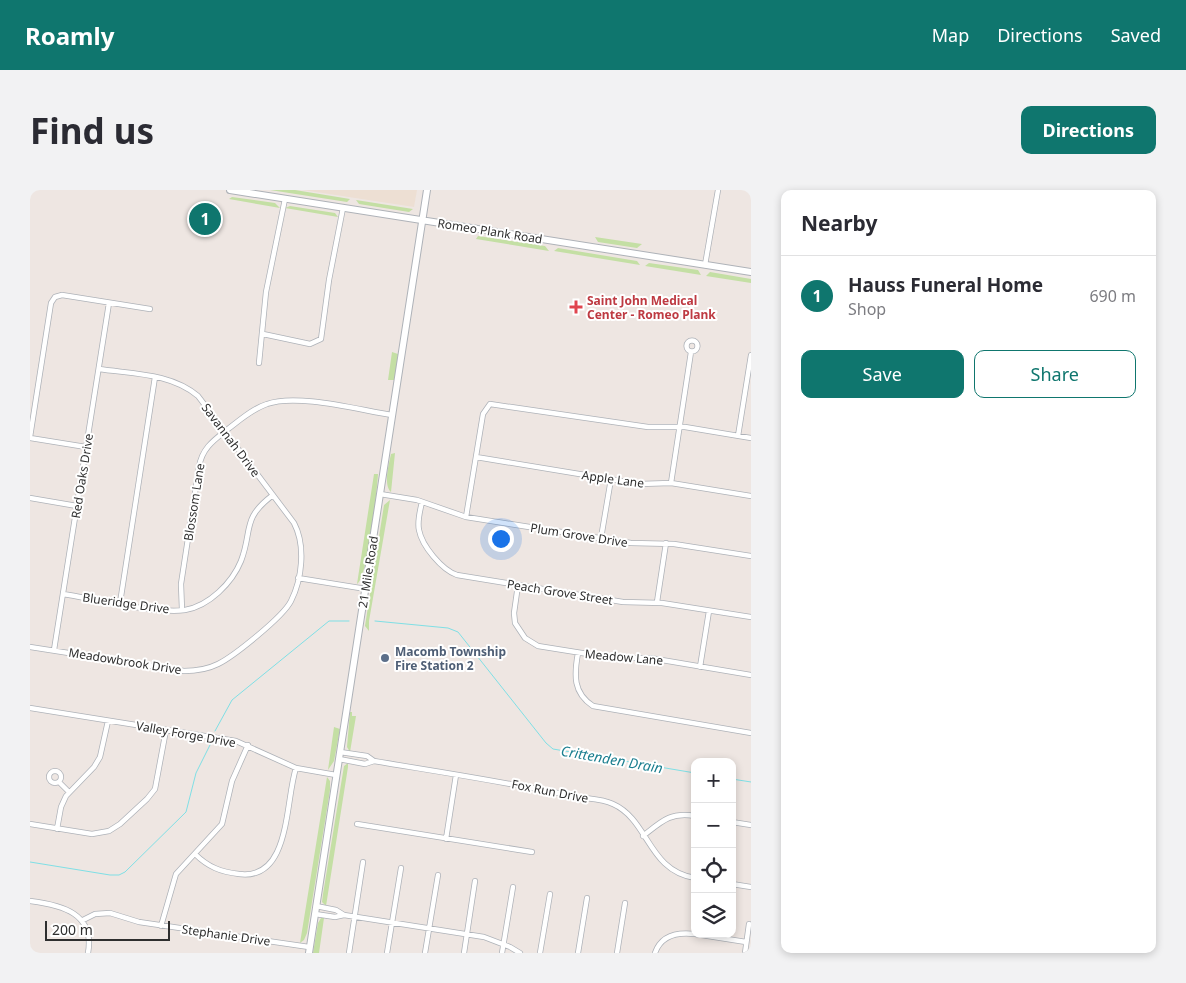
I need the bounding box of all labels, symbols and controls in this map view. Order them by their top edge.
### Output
text: Roamly [25,19,114,52]
text: Map [932,23,969,47]
text: Directions [997,23,1083,47]
text: Saved [1111,23,1161,47]
button: Directions [1021,106,1156,154]
text: Find us [30,107,154,154]
pin: 1 [189,200,221,238]
text: Nearby [801,209,877,237]
street label: Romeo Plank Road [436,214,544,248]
text: Hauss Funeral Home [848,272,1043,298]
text: 1 [812,285,822,307]
text: 690 m [1089,285,1136,307]
place label: Saint John Medical Center - Romeo Plank [587,292,716,323]
text: Shop [848,298,886,320]
marker: Saint John Medical Center - Romeo Plank [569,300,583,314]
button: Save [801,350,964,398]
button: Share [974,350,1136,398]
street label: Savannah Drive [198,400,264,480]
street label: Red Oaks Drive [67,432,97,520]
street label: Blossom Lane [179,462,209,542]
street label: Apple Lane [581,466,645,492]
street label: Plum Grove Drive [529,519,629,551]
your location [488,526,514,552]
street label: 21 Mile Road [354,535,382,609]
street label: Peach Grove Street [506,575,615,609]
street label: Blueridge Drive [82,588,171,618]
place label: Macomb Township Fire Station 2 [395,643,506,674]
street label: Meadowbrook Drive [67,644,183,678]
street label: Meadow Lane [584,645,664,669]
marker: Macomb Township Fire Station 2 [379,652,391,664]
street label: Valley Forge Drive [135,717,237,751]
water label: Crittenden Drain [560,741,664,777]
map controls [691,758,736,938]
button: + [691,758,736,803]
street label: Fox Run Drive [510,775,590,807]
button: − [691,803,736,848]
button: locate [691,848,736,893]
button: layers [691,893,736,938]
scale bar [45,918,170,941]
text: 200 m [52,920,93,939]
street label: Stephanie Drive [181,920,272,950]

